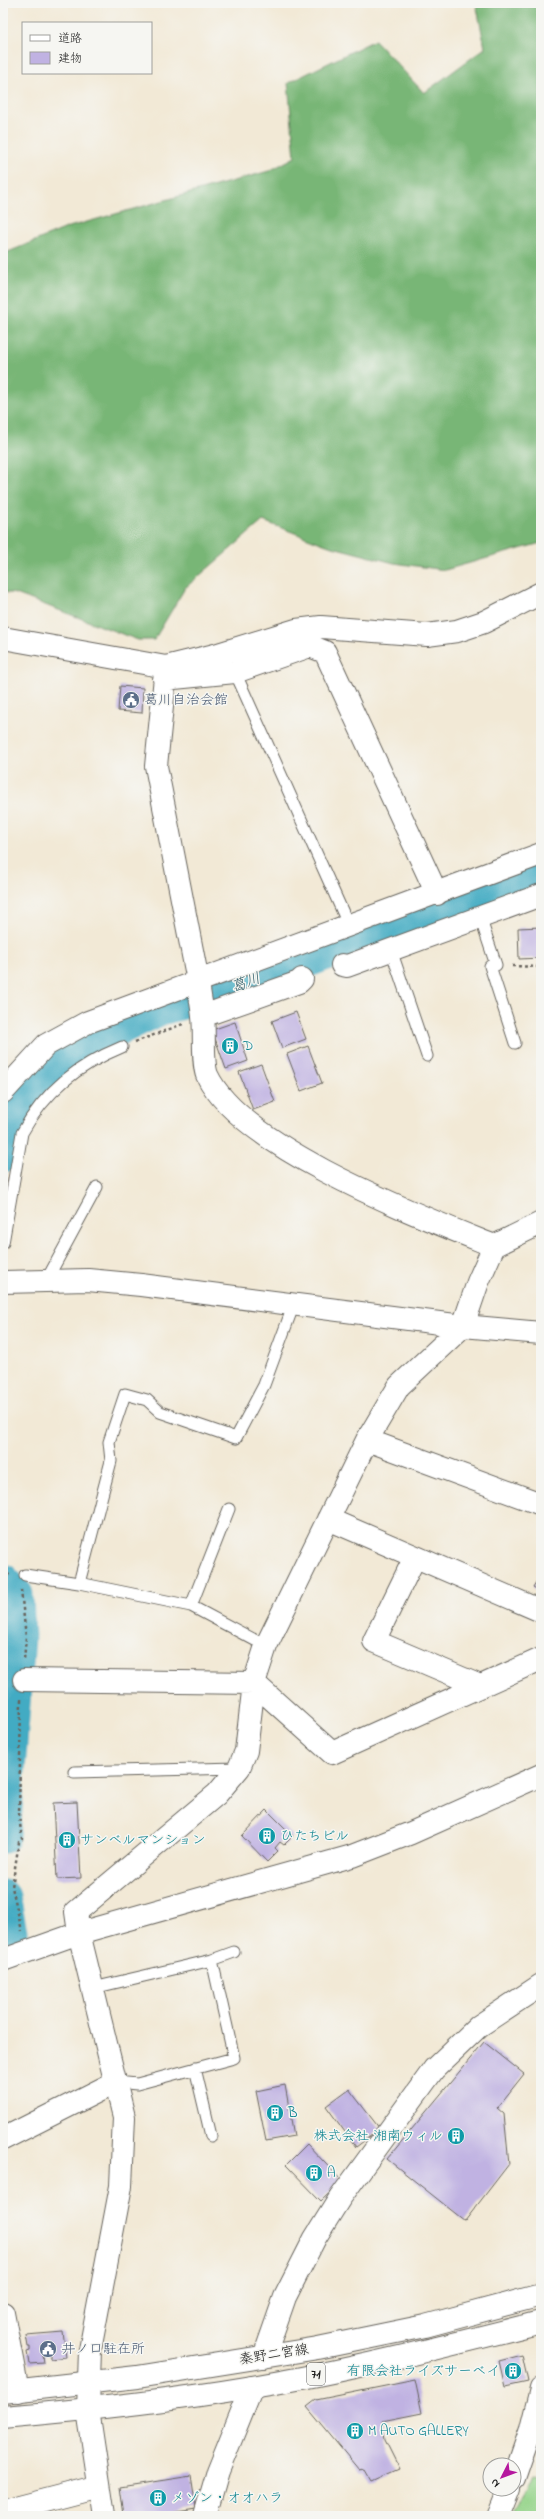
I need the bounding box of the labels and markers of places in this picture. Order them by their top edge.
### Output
public building icon: 葛川自治会館 [121,690,141,710]
place label: 葛川自治会館 [144,690,228,711]
building icon: D [220,1036,240,1056]
place label: D [242,1036,253,1057]
building icon: ひたちビル [257,1826,277,1846]
place label: ひたちビル [280,1826,349,1847]
building icon: サンベルマンション [57,1830,77,1850]
place label: サンベルマンション [80,1830,206,1851]
building icon: B [265,2103,285,2123]
place label: B [287,2103,297,2124]
place label: 株式会社 湘南ウィル [314,2126,443,2147]
building icon: 株式会社 湘南ウィル [446,2126,466,2146]
building icon: A [304,2163,324,2183]
place label: A [327,2163,336,2184]
public building icon: 井ノ口駐在所 [38,2339,58,2359]
place label: 井ノ口駐在所 [61,2339,145,2360]
place label: 有限会社ライズサーベイ [347,2361,500,2382]
building icon: 有限会社ライズサーベイ [503,2361,523,2381]
building icon: M AUTO GALLERY [345,2421,365,2441]
place label: M AUTO GALLERY [368,2421,469,2442]
building icon: メゾン・オオハラ [148,2488,168,2508]
place label: メゾン・オオハラ [171,2488,283,2509]

